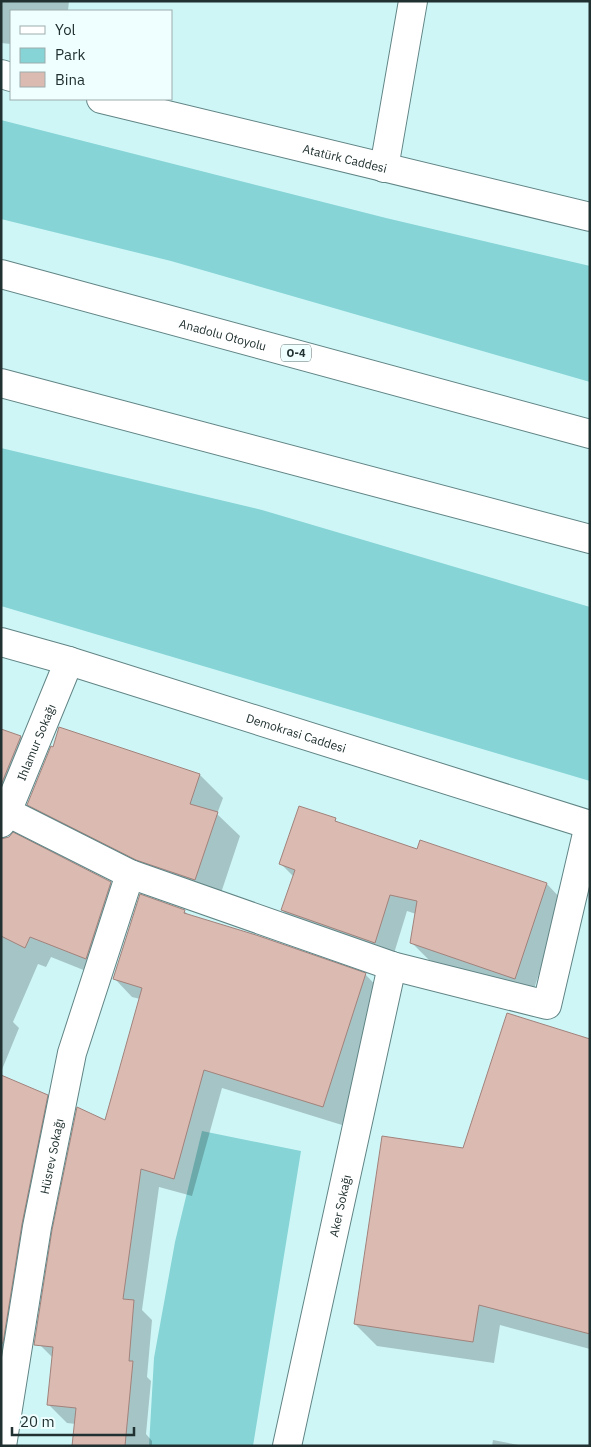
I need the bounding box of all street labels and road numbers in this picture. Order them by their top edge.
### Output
street label: Atatürk Caddesi [301,140,389,175]
street label: Anadolu Otoyolu [178,315,268,353]
road number: O-4 [281,344,311,362]
street label: Ihlamur Sokağı [13,702,58,783]
street label: Demokrasi Caddesi [245,710,348,755]
street label: Hüsrev Sokağı [36,1117,66,1195]
street label: Aker Sokağı [325,1173,354,1238]

